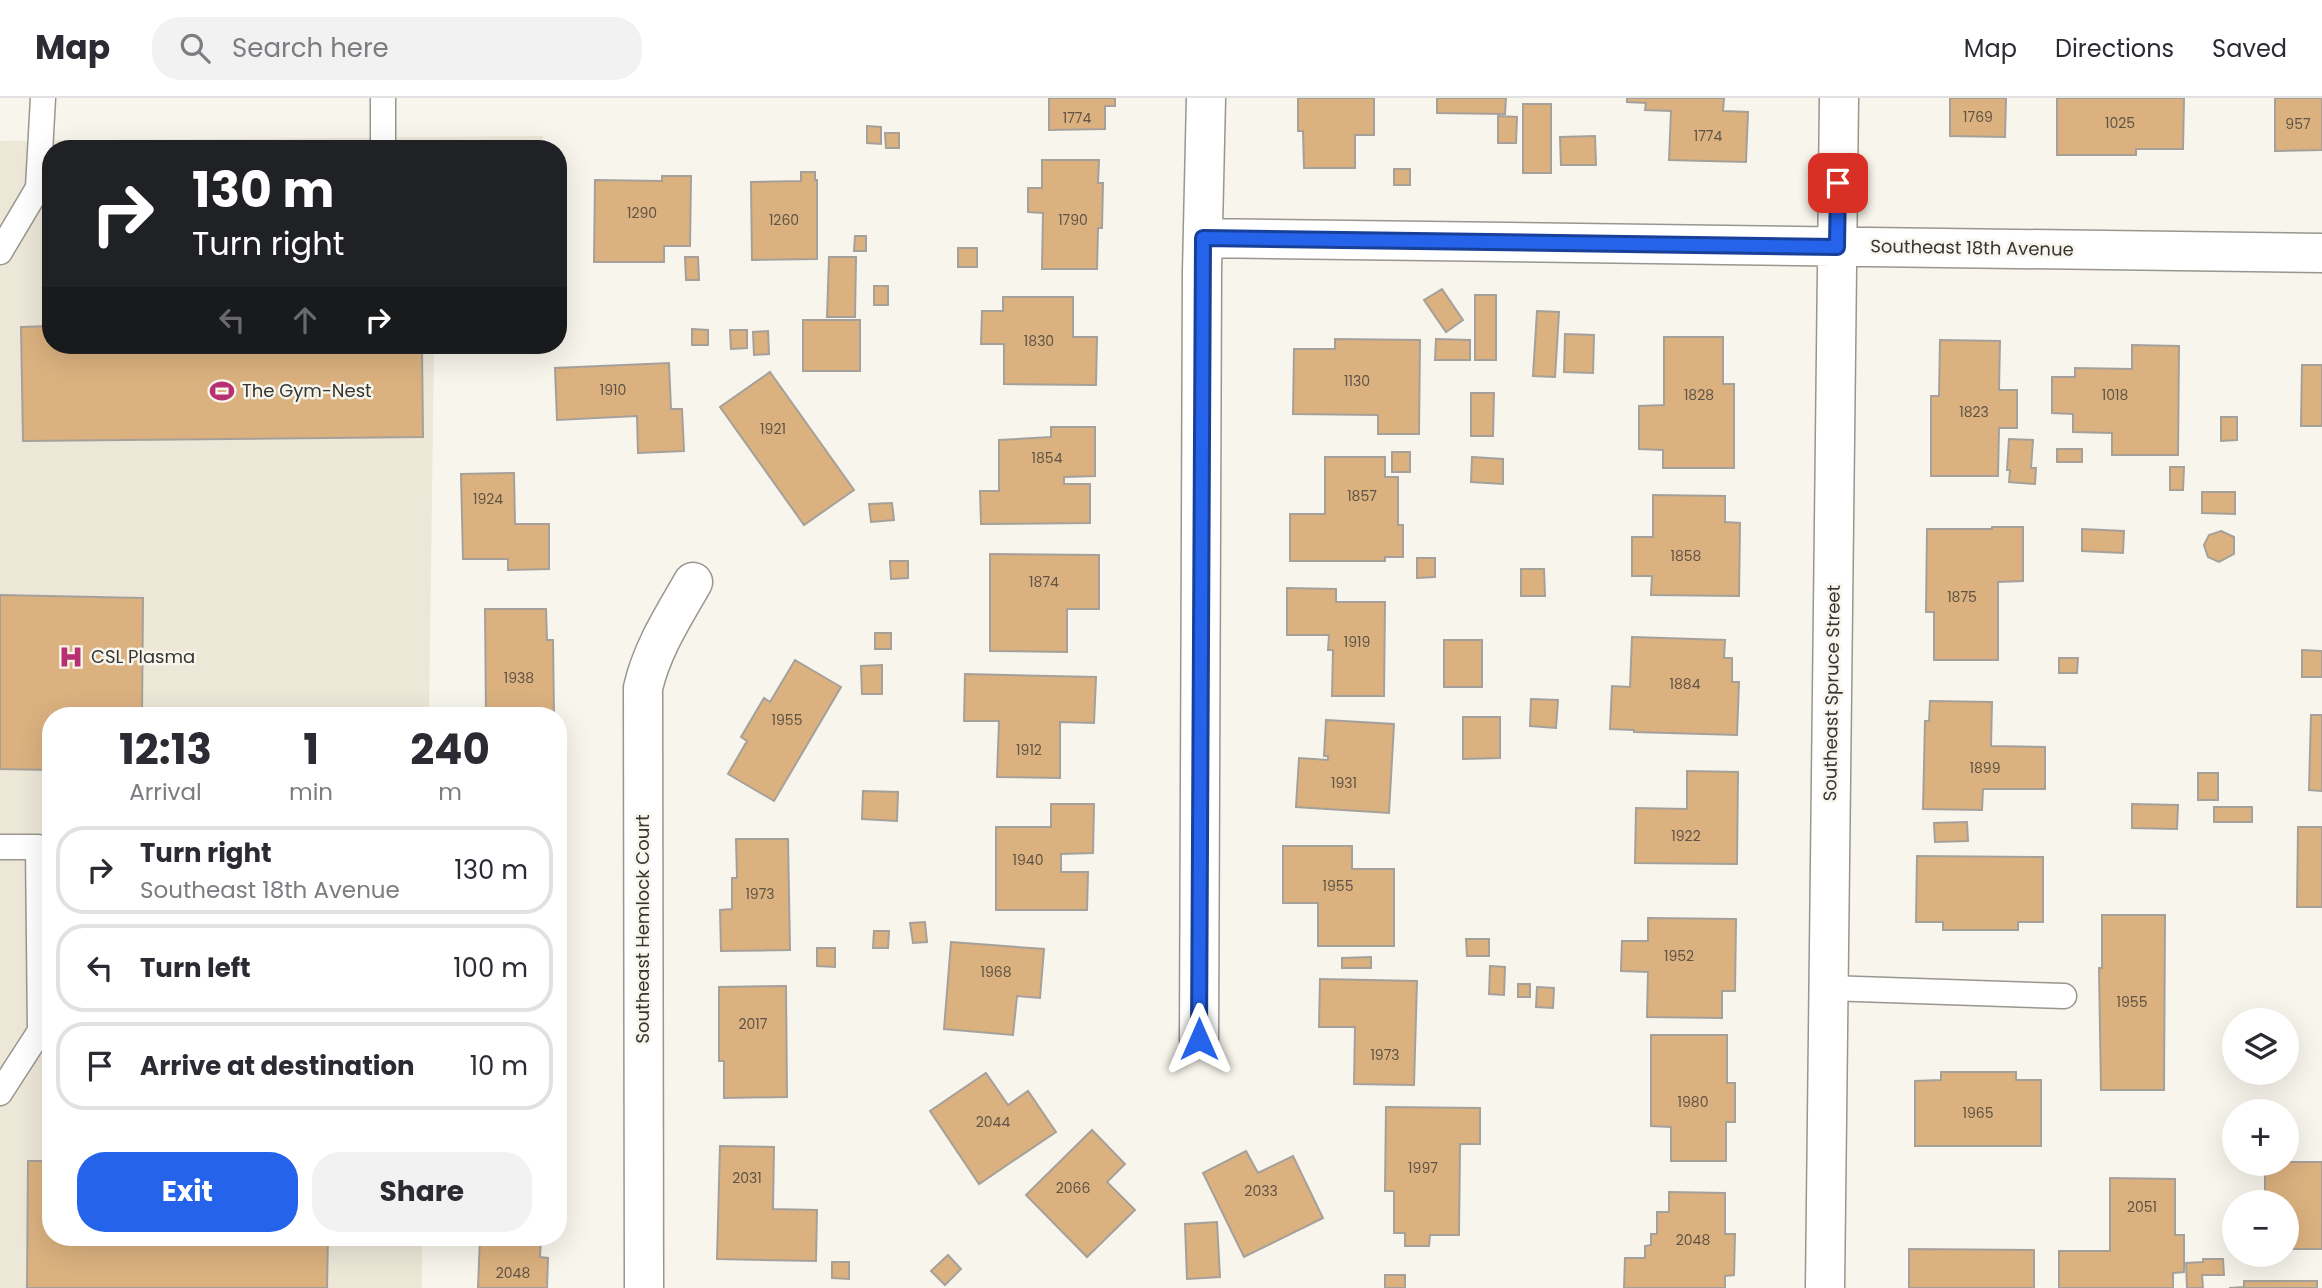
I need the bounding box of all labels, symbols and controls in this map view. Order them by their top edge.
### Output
search box [152,17,642,80]
text: Map [35,24,110,71]
icon: search [176,29,214,67]
text: Search here [232,30,389,66]
text: Map [1964,32,2017,65]
text: Directions [2055,32,2174,65]
text: Saved [2212,32,2287,65]
house number: 1769 [1963,107,1993,127]
house number: 1774 [1063,108,1091,128]
house number: 1025 [2105,113,2135,133]
house number: 957 [2285,114,2311,134]
house number: 1774 [1694,126,1722,146]
pin [1808,153,1868,213]
text: 130 m [192,156,334,224]
icon: arrive [1819,164,1857,202]
icon: right [77,168,168,259]
house number: 1290 [627,203,657,223]
house number: 1260 [769,210,799,230]
house number: 1790 [1058,210,1088,230]
text: Turn right [192,221,344,266]
street label: Southeast 18th Avenue [1870,233,2074,262]
icon: left [213,301,251,339]
icon: ahead [286,301,324,339]
icon: right [359,301,397,339]
house number: 1830 [1024,331,1054,351]
house number: 1130 [1344,371,1370,391]
sports icon: The Gym-Nest [208,377,236,405]
place label: The Gym-Nest [242,378,372,403]
house number: 1910 [600,380,626,400]
house number: 1828 [1684,385,1714,405]
house number: 1018 [2102,385,2128,405]
house number: 1823 [1959,402,1989,422]
house number: 1921 [760,419,786,439]
house number: 1854 [1032,448,1063,468]
house number: 1857 [1347,486,1377,506]
house number: 1924 [473,489,503,509]
house number: 1858 [1671,546,1702,566]
house number: 1874 [1029,572,1059,592]
street label: Southeast Spruce Street [1817,585,1846,801]
house number: 1875 [1947,587,1977,607]
house number: 1919 [1344,632,1370,652]
hospital icon: CSL Plasma [57,643,85,671]
place label: CSL Plasma [91,644,195,669]
house number: 1938 [504,668,534,688]
house number: 1884 [1670,674,1701,694]
house number: 1955 [772,710,802,730]
text: 12:13 [119,720,212,779]
text: 1 [303,720,319,779]
text: 240 [410,720,490,779]
house number: 1912 [1016,740,1042,760]
house number: 1899 [1970,758,2000,778]
house number: 1931 [1331,773,1357,793]
text: Arrival [129,776,202,808]
text: min [289,776,333,808]
text: m [438,776,462,808]
street label: Southeast Hemlock Court [630,814,655,1044]
house number: 1922 [1671,826,1701,846]
text: Turn right [140,835,272,871]
house number: 1940 [1013,850,1043,870]
icon: right [81,851,119,889]
text: 130 m [454,852,528,888]
text: Southeast 18th Avenue [140,874,400,906]
house number: 1955 [1323,876,1353,896]
house number: 1973 [745,884,775,904]
house number: 1952 [1664,946,1694,966]
icon: left [81,949,119,987]
text: Turn left [140,950,251,986]
text: 100 m [453,950,528,986]
house number: 1968 [980,962,1012,982]
house number: 1955 [2117,992,2147,1012]
position arrow [1162,1002,1236,1076]
map controls [2222,1008,2299,1267]
button: layers [2222,1008,2299,1085]
house number: 2017 [739,1014,768,1034]
house number: 1973 [1370,1045,1400,1065]
icon: arrive [81,1047,119,1085]
text: Arrive at destination [140,1048,415,1084]
text: 10 m [470,1048,528,1084]
house number: 1980 [1678,1092,1708,1112]
button: + [2222,1099,2299,1176]
house number: 1965 [1963,1103,1993,1123]
house number: 2044 [976,1112,1010,1132]
button: Exit [77,1152,298,1232]
button: Share [312,1152,532,1232]
house number: 1997 [1408,1158,1438,1178]
house number: 2031 [732,1168,762,1188]
house number: 2066 [1056,1178,1090,1198]
house number: 2033 [1244,1181,1278,1201]
button: − [2222,1190,2299,1267]
house number: 2051 [2127,1197,2157,1217]
house number: 2048 [1676,1230,1710,1250]
house number: 2048 [496,1263,530,1283]

